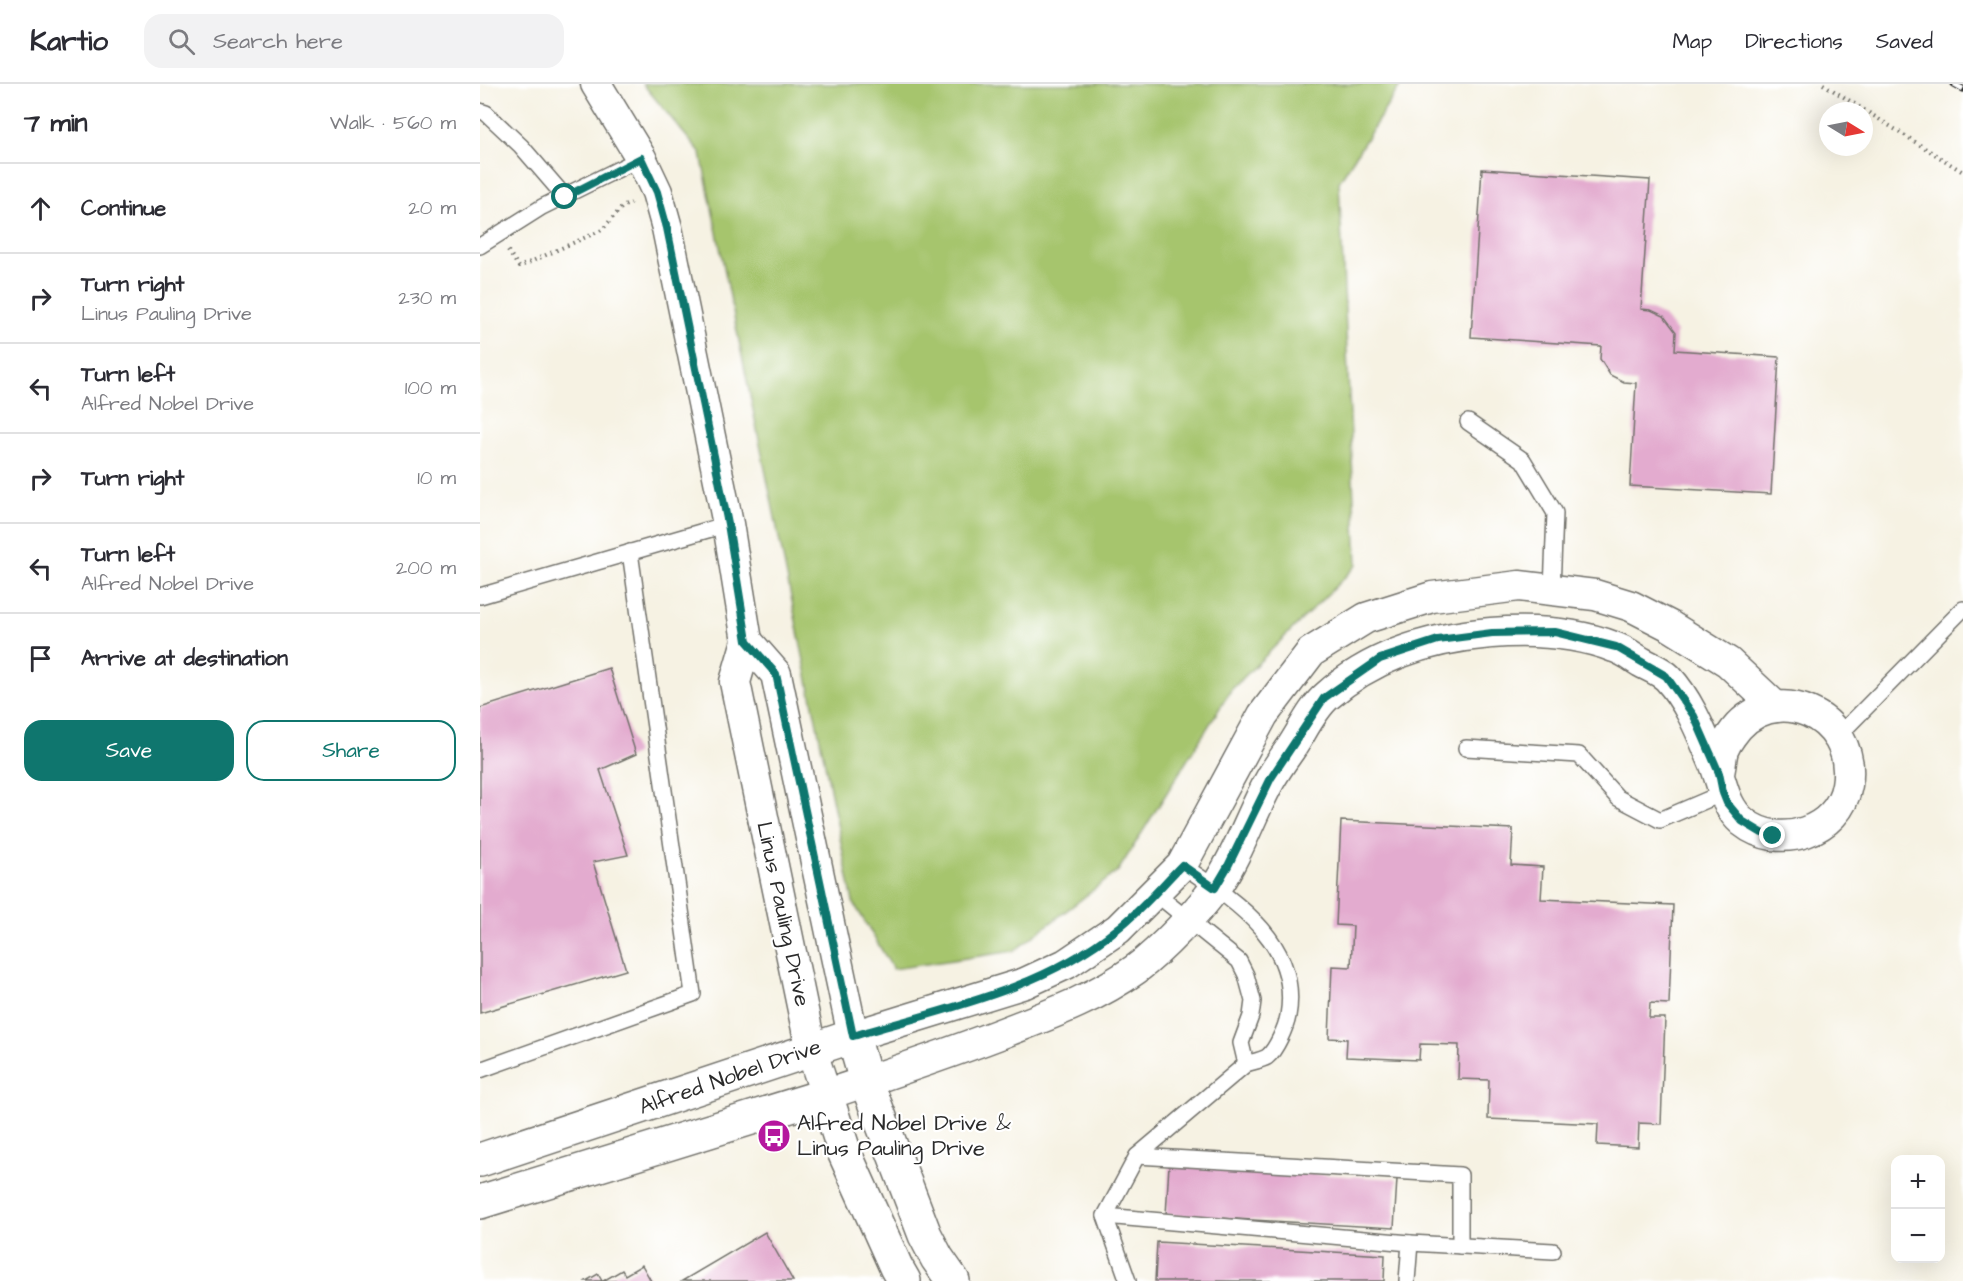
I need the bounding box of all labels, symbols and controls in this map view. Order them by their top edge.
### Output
search box [144,14,564,68]
text: Kartio [30,22,108,61]
icon: search [165,25,198,58]
text: Search here [213,26,343,57]
text: Map [1672,27,1712,56]
text: Directions [1745,27,1843,56]
text: Saved [1876,27,1933,56]
north arrow [1819,102,1873,156]
text: 7 min [24,105,88,141]
text: Walk · 560 m [330,109,456,137]
route start [551,183,577,209]
icon: ahead [24,192,57,225]
text: Continue [81,193,166,224]
text: 20 m [408,194,456,222]
text: Turn right [81,269,184,300]
icon: right [24,282,57,315]
text: 230 m [398,284,456,312]
text: Linus Pauling Drive [81,300,252,328]
text: Turn left [81,359,175,390]
icon: left [24,372,57,405]
text: 100 m [405,374,456,402]
text: Alfred Nobel Drive [81,390,254,418]
icon: right [24,462,57,495]
text: Turn right [81,463,184,494]
text: 10 m [417,464,456,492]
text: Turn left [81,539,175,570]
icon: left [24,552,57,585]
text: 200 m [396,554,456,582]
text: Alfred Nobel Drive [81,570,254,598]
icon: arrive [24,642,57,675]
text: Arrive at destination [81,643,288,674]
button: Save [24,720,234,781]
button: Share [246,720,456,781]
street label: Linus Pauling Drive [747,819,818,1009]
route end [1759,822,1785,848]
street label: Alfred Nobel Drive [635,1031,825,1123]
place label: Alfred Nobel Drive & Linus Pauling Drive [797,1108,1011,1165]
bus stop icon: Alfred Nobel Drive & Linus Pauling Drive [756,1118,792,1154]
map controls [1891,1155,1945,1263]
button: + [1891,1155,1945,1209]
button: − [1891,1209,1945,1263]

